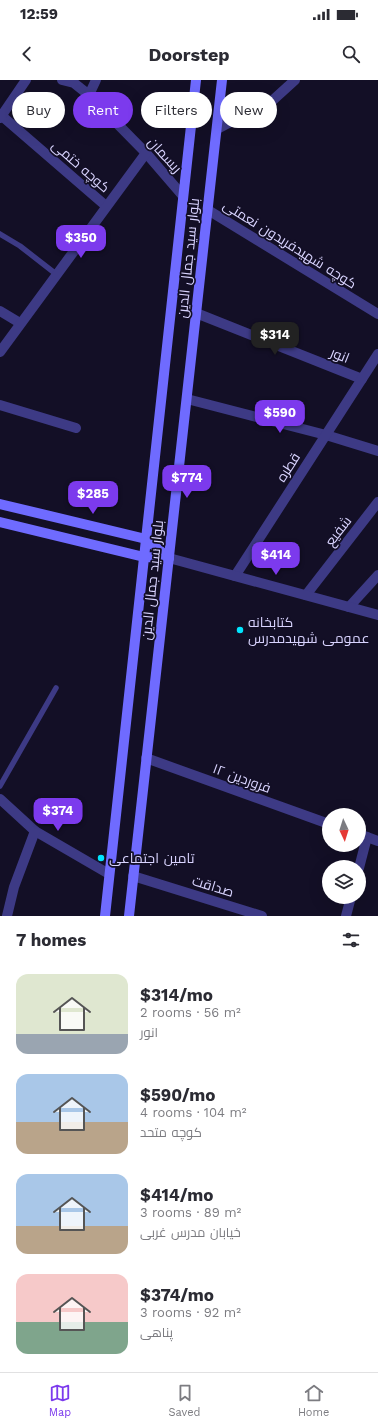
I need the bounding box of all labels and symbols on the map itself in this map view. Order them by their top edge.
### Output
street label: ریسمان [145,134,185,176]
street label: کوچه ختمی [48,137,113,197]
street label: کوچه شهیدفریدون نعمتی [219,196,360,293]
street label: بلوار سید جمال الدین [174,197,203,319]
pin: $350 [57,225,105,259]
pin: $314 [251,322,299,356]
street label: انور [327,344,352,366]
pin: $590 [256,400,304,434]
street label: قطره [273,449,303,485]
pin: $774 [163,465,211,499]
pin: $285 [69,481,117,515]
street label: شفیع [321,513,355,550]
street label: بلوار سید جمال الدین [138,519,167,641]
pin: $414 [252,542,300,576]
place label: کتابخانه عمومی شهیدمدرس [248,614,370,646]
marker: کتابخانه عمومی شهیدمدرس [235,625,245,635]
street label: ۱۲ فروردین [211,760,273,796]
pin: $374 [34,798,82,832]
north arrow [322,808,366,852]
place label: تامین اجتماعی [109,850,195,866]
marker: تامین اجتماعی [96,853,106,863]
street label: صداقت [190,872,236,900]

